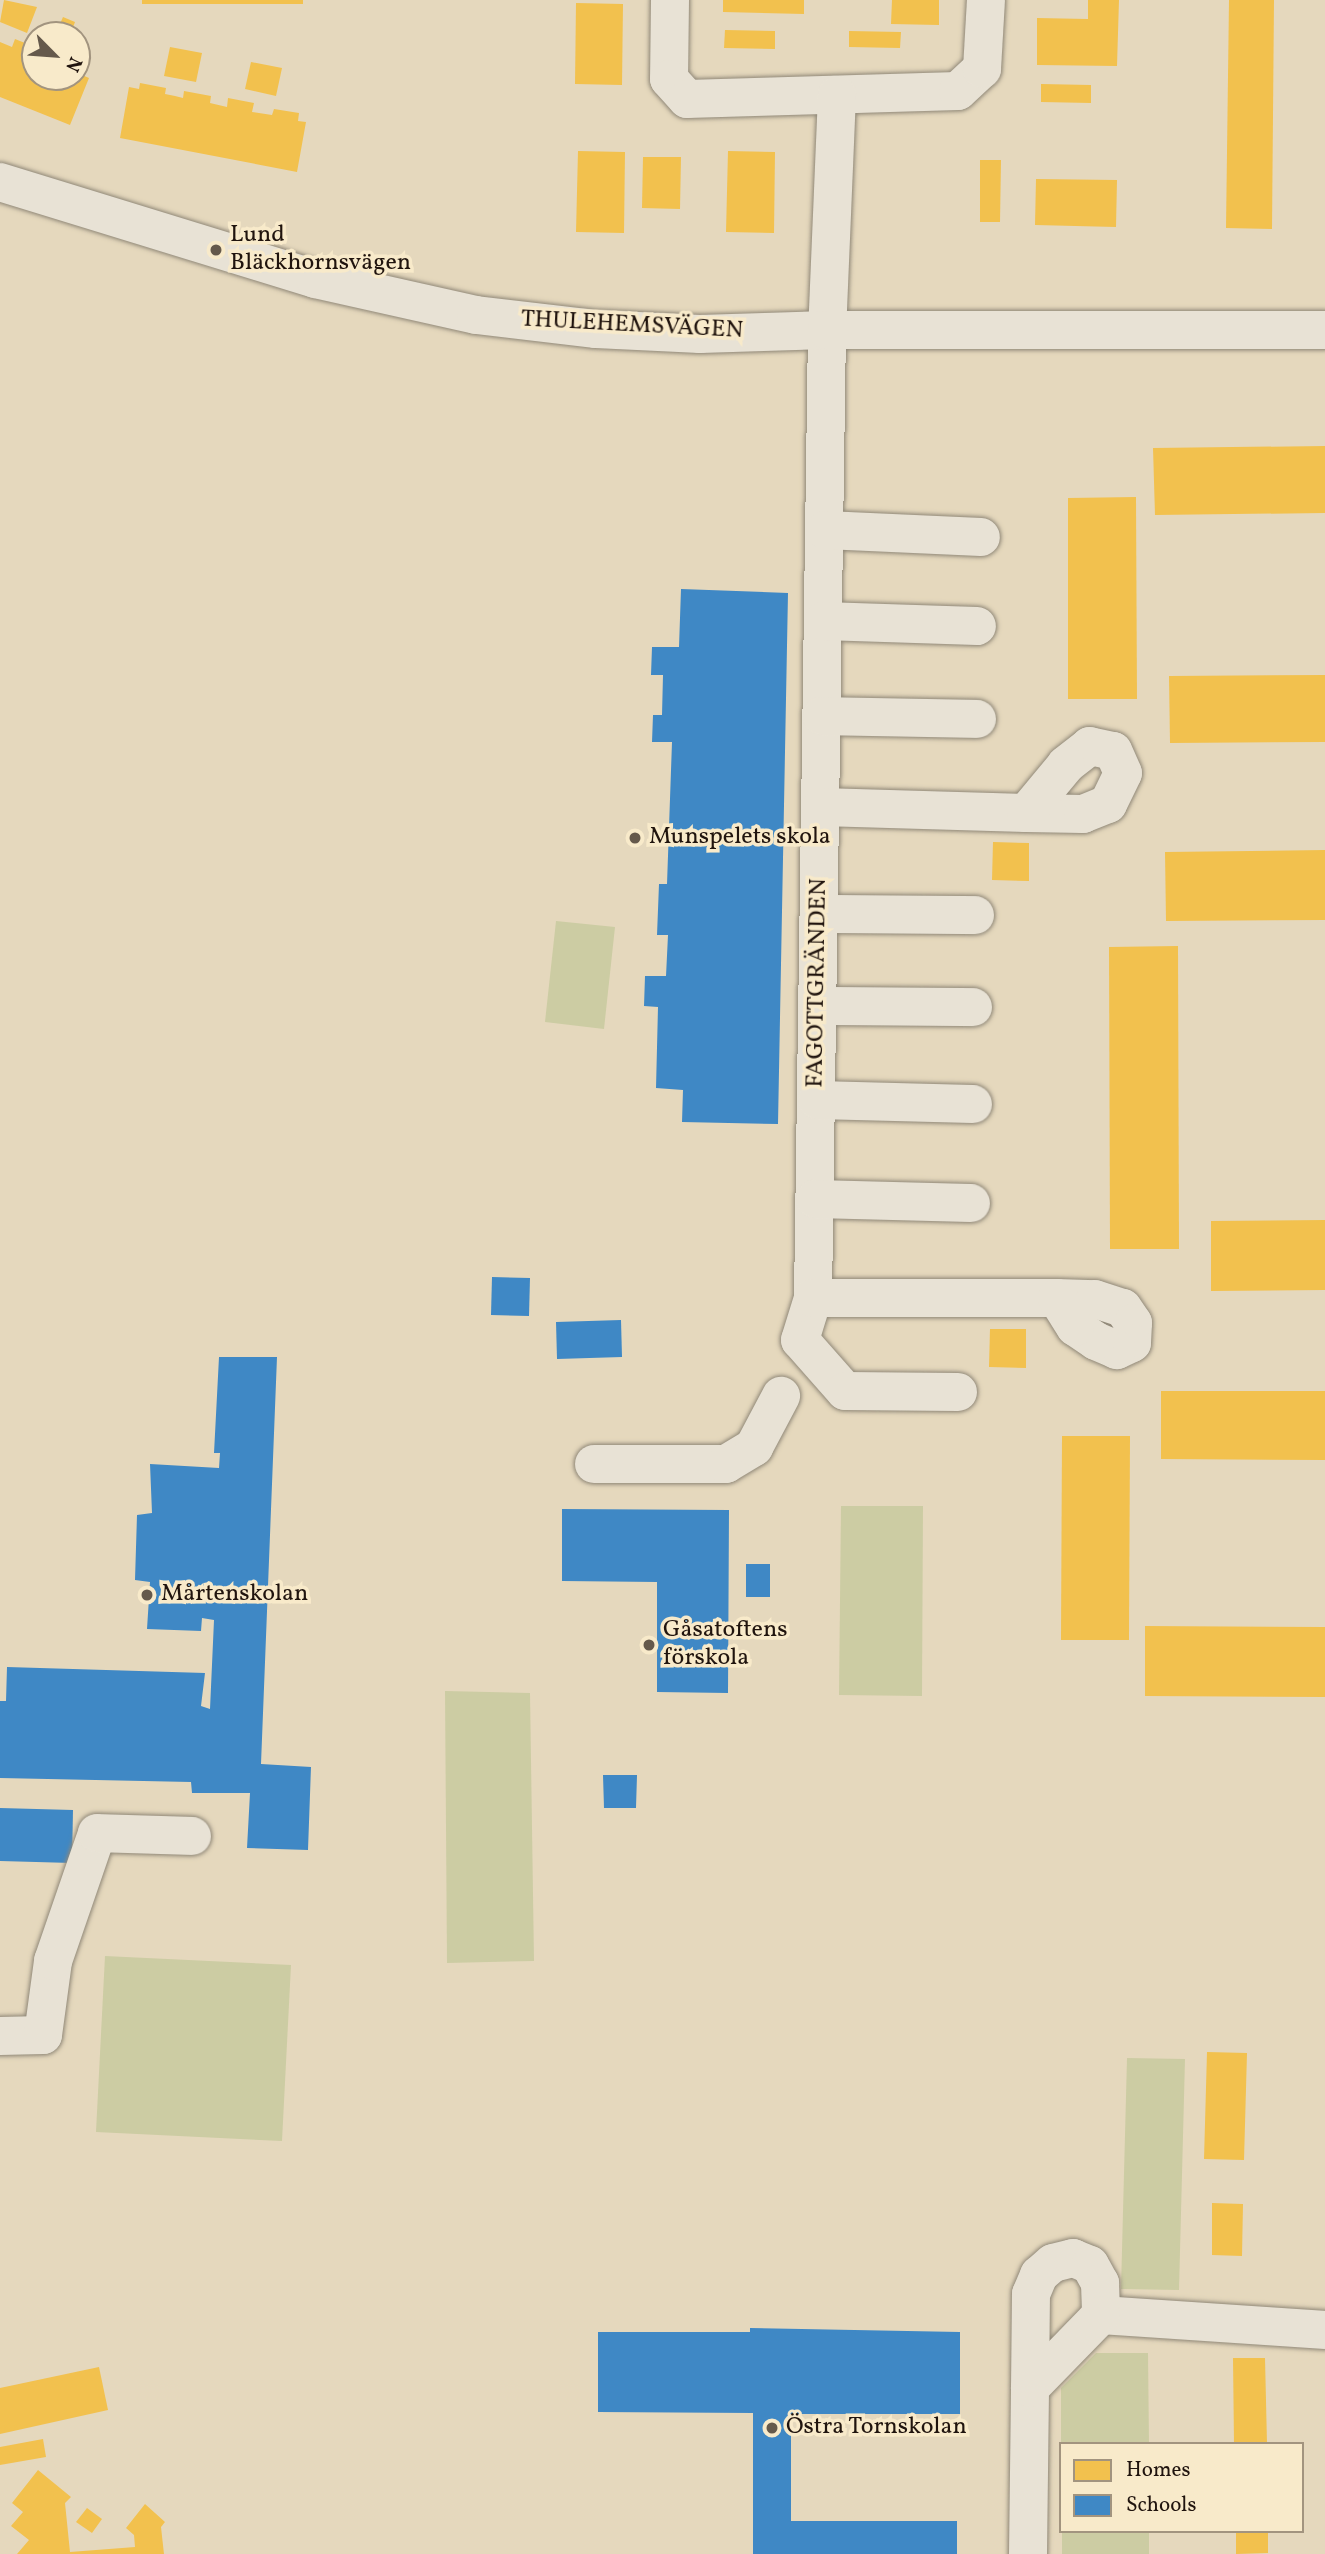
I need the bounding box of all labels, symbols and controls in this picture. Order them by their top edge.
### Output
north arrow [21,21,91,91]
text: N [59,52,88,76]
place label: Lund Bläckhornsvägen [230,222,411,278]
marker: Lund Bläckhornsvägen [208,242,224,258]
street label: THULEHEMSVÄGEN [520,306,744,346]
place label: Munspelets skola [649,824,831,852]
marker: Munspelets skola [627,830,643,846]
street label: FAGOTTGRÄNDEN [802,878,834,1088]
place label: Mårtenskolan [161,1581,308,1609]
marker: Mårtenskolan [139,1587,155,1603]
place label: Gåsatoftens förskola [663,1617,788,1673]
marker: Gåsatoftens förskola [641,1637,657,1653]
place label: Östra Tornskolan [786,2414,968,2442]
marker: Östra Tornskolan [764,2420,780,2436]
legend [1059,2442,1304,2533]
text: Homes [1126,2456,1191,2485]
text: Schools [1126,2491,1196,2520]

